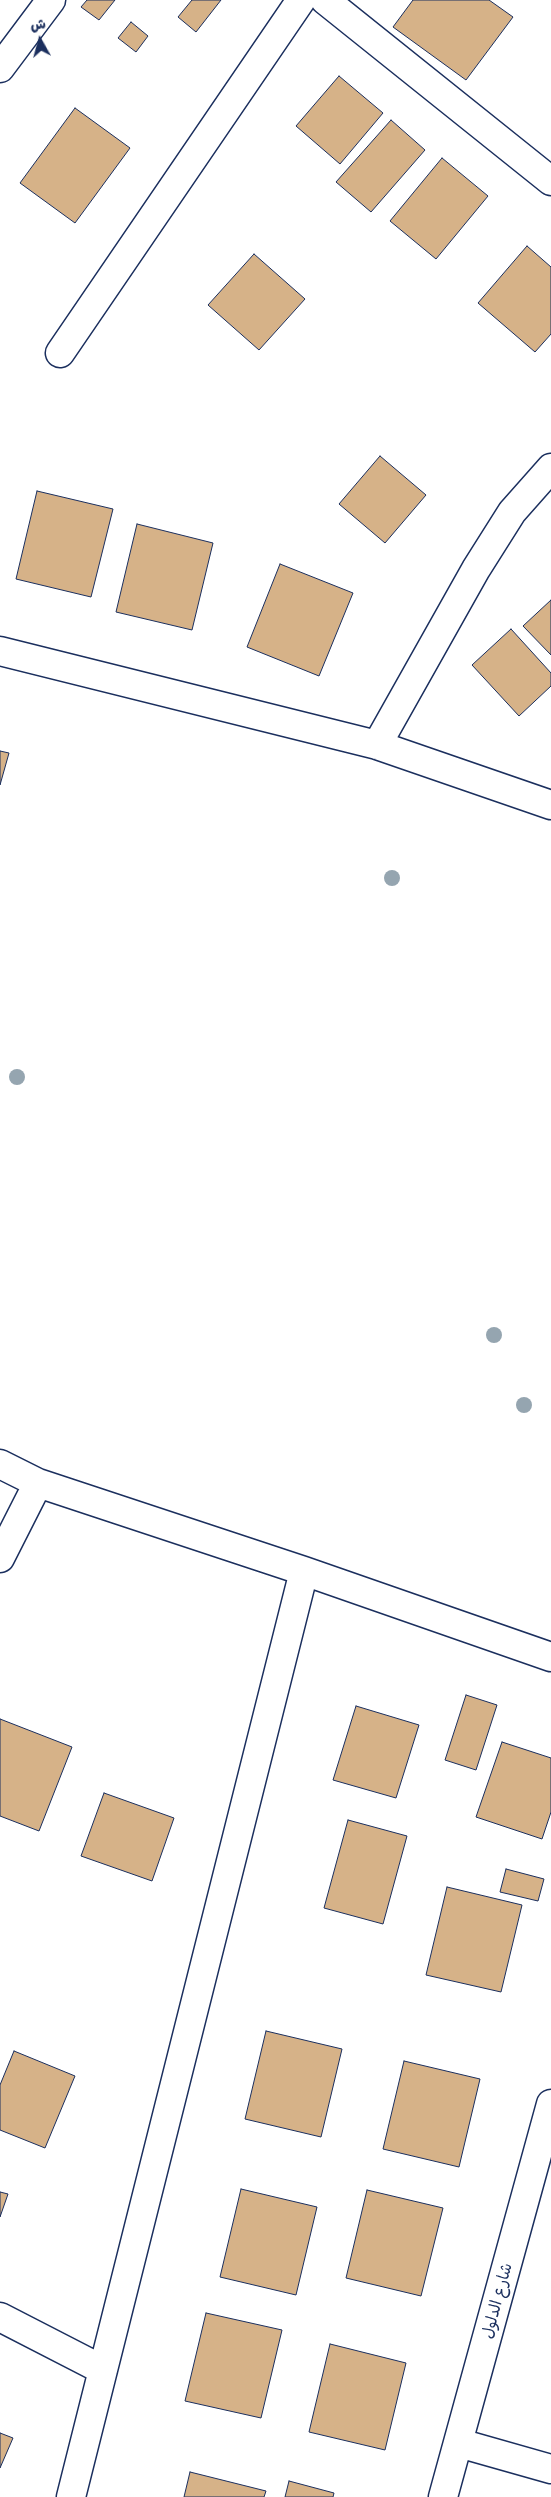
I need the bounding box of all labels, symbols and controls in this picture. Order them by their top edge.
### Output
text: ش [29,11,47,38]
north arrow [15,15,65,65]
street label: شارع الدلول [479,2261,517,2341]

